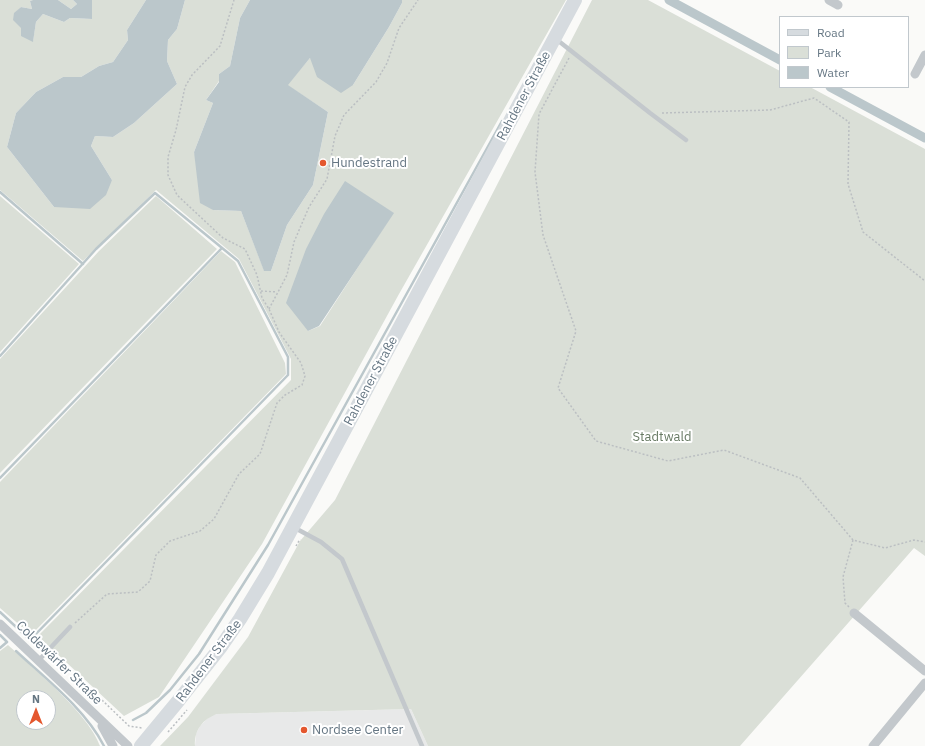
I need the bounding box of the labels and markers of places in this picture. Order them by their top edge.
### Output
place label: Hundestrand [331,155,407,171]
marker: Hundestrand [318,158,328,168]
place label: Nordsee Center [312,722,403,738]
marker: Nordsee Center [299,725,309,735]

